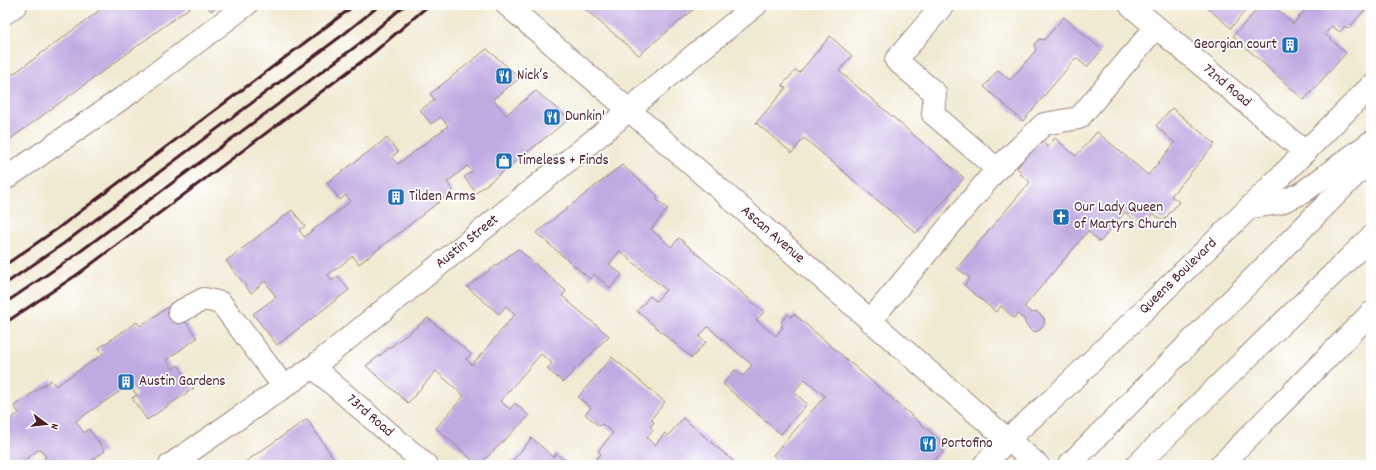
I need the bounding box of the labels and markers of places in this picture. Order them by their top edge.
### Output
place label: Georgian court [1194,34,1277,56]
building icon: Georgian court [1280,35,1300,55]
place label: Nick’s [517,65,549,87]
restaurant icon: Nick’s [494,66,514,86]
place label: Dunkin' [565,106,605,128]
restaurant icon: Dunkin' [542,107,562,127]
place label: Timeless + Finds [517,150,609,172]
shop icon: Timeless + Finds [494,151,514,171]
place label: Tilden Arms [409,186,476,208]
building icon: Tilden Arms [386,187,406,207]
place label: Our Lady Queen of Martyrs Church [1074,197,1177,236]
church icon: Our Lady Queen of Martyrs Church [1051,207,1071,227]
place label: Austin Gardens [139,371,226,393]
building icon: Austin Gardens [116,372,136,392]
place label: Portofino [941,433,993,455]
restaurant icon: Portofino [918,434,938,454]

